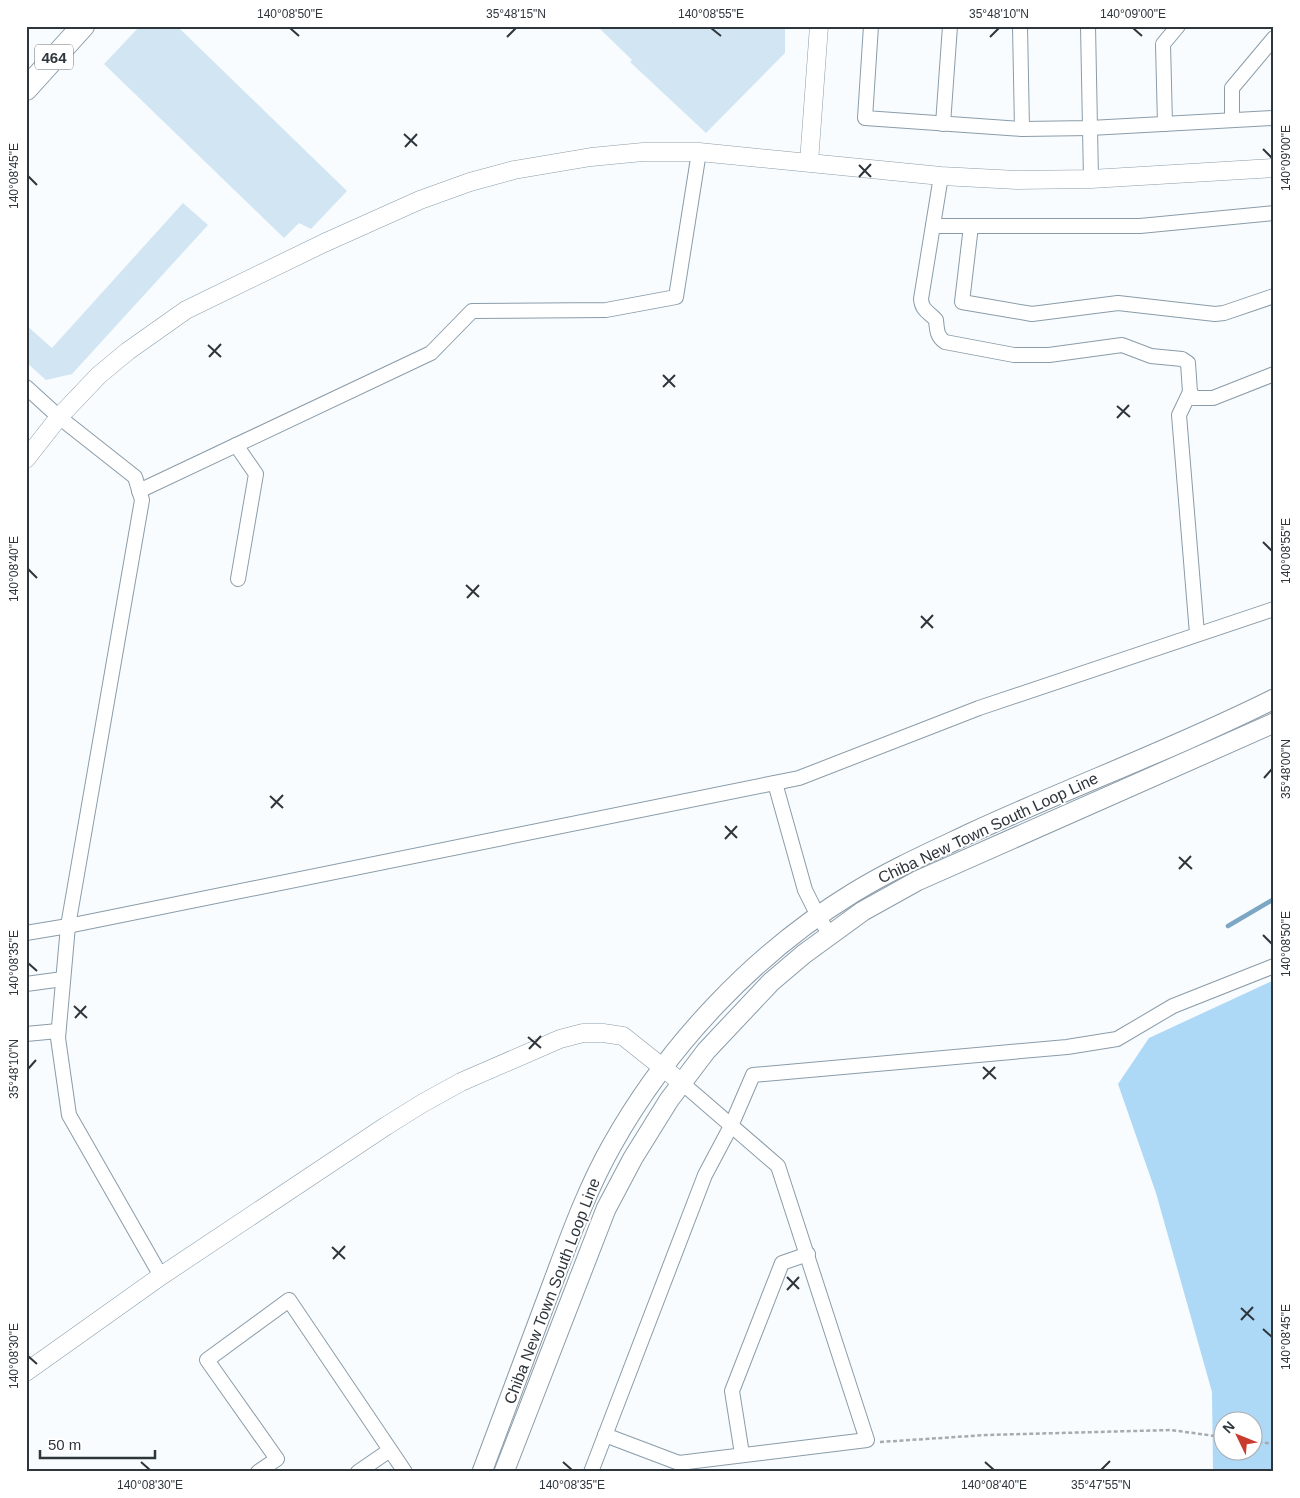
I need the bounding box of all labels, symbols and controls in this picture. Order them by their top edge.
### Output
text: 140°08'50"E [257,7,323,21]
text: 35°48'15"N [486,7,546,21]
text: 140°08'55"E [678,7,744,21]
text: 35°48'10"N [969,7,1029,21]
text: 140°09'00"E [1100,7,1166,21]
road number: 464 [35,44,73,70]
text: 140°09'00"E [1279,125,1293,191]
text: 140°08'45"E [7,143,21,209]
text: 140°08'55"E [1279,518,1293,584]
text: 140°08'40"E [7,536,21,602]
text: 35°48'00"N [1279,739,1293,799]
street label: Chiba New Town South Loop Line [875,769,1101,887]
text: 140°08'50"E [1279,911,1293,977]
text: 140°08'35"E [7,930,21,996]
text: 35°48'10"N [7,1039,21,1099]
street label: Chiba New Town South Loop Line [501,1175,603,1406]
text: 140°08'45"E [1279,1304,1293,1370]
text: 140°08'30"E [7,1323,21,1389]
north arrow [1212,1410,1262,1460]
text: N [1219,1418,1238,1436]
scale bar [40,1428,155,1460]
text: 50 m [48,1436,81,1453]
text: 140°08'30"E [117,1478,183,1492]
text: 140°08'35"E [539,1478,605,1492]
text: 140°08'40"E [961,1478,1027,1492]
text: 35°47'55"N [1071,1478,1131,1492]

